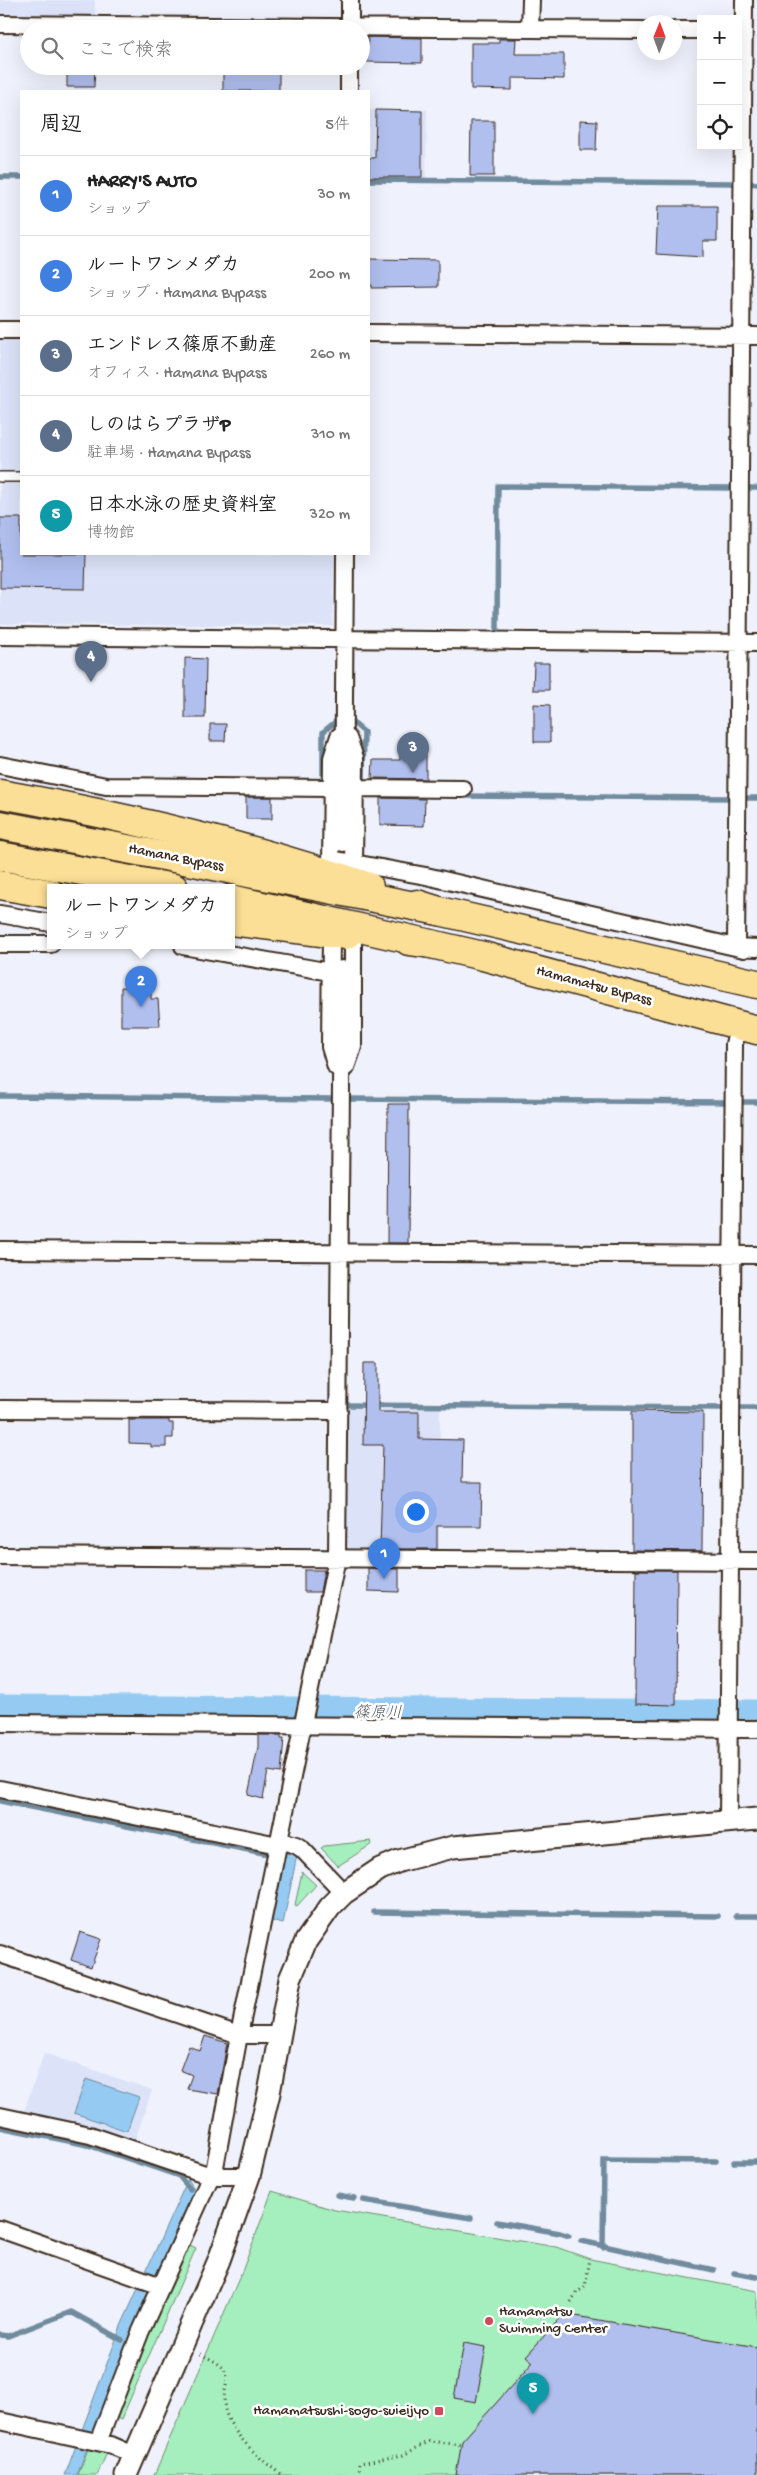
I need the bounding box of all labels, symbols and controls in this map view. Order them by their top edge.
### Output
north arrow [637,15,682,60]
map controls [697,15,742,150]
button: + [697,15,742,60]
search box [20,20,370,75]
icon: search [38,34,66,62]
text: ここで検索 [78,40,173,63]
button: − [697,60,742,105]
button: locate [697,105,742,150]
text: 周辺 [40,114,82,139]
text: 5件 [326,117,350,136]
text: HARRY'S AUTO [87,171,197,194]
text: 1 [53,186,59,205]
text: 30 m [317,186,350,205]
text: ショップ [87,201,150,220]
text: ルートワンメダカ [87,255,240,278]
text: 2 [52,266,60,285]
text: 200 m [309,266,350,285]
text: ショップ · Hamana Bypass [87,285,266,304]
text: エンドレス篠原不動産 [87,335,277,358]
text: 3 [52,346,60,365]
text: 260 m [310,346,350,365]
text: オフィス · Hamana Bypass [87,365,267,384]
text: しのはらプラザP [87,415,230,438]
text: 4 [52,426,60,445]
text: 310 m [311,426,350,445]
text: 駐車場 · Hamana Bypass [87,445,251,464]
text: 日本水泳の歴史資料室 [87,495,277,518]
text: 5 [52,506,60,525]
text: 320 m [310,506,350,525]
text: 博物館 [87,525,135,544]
pin: 4 [75,641,107,682]
pin: 3 [397,732,429,773]
street label: Hamana Bypass [127,840,226,876]
popup [47,884,235,949]
text: ルートワンメダカ [65,896,217,919]
text: ショップ [65,926,128,945]
street label: Hamamatsu Bypass [534,962,654,1010]
pin: 2 [125,966,157,1007]
your location [403,1499,429,1525]
pin: 1 [368,1538,400,1579]
water label: 篠原川 [354,1703,402,1724]
place label: Hamamatsu Swimming Center [499,2303,608,2338]
marker: Hamamatsu Swimming Center [483,2315,495,2327]
pin: 5 [517,2373,549,2414]
place label: Hamamatsushi-sogo-suieijyo [253,2402,429,2420]
marker: Hamamatsushi-sogo-suieijyo [433,2405,445,2417]

